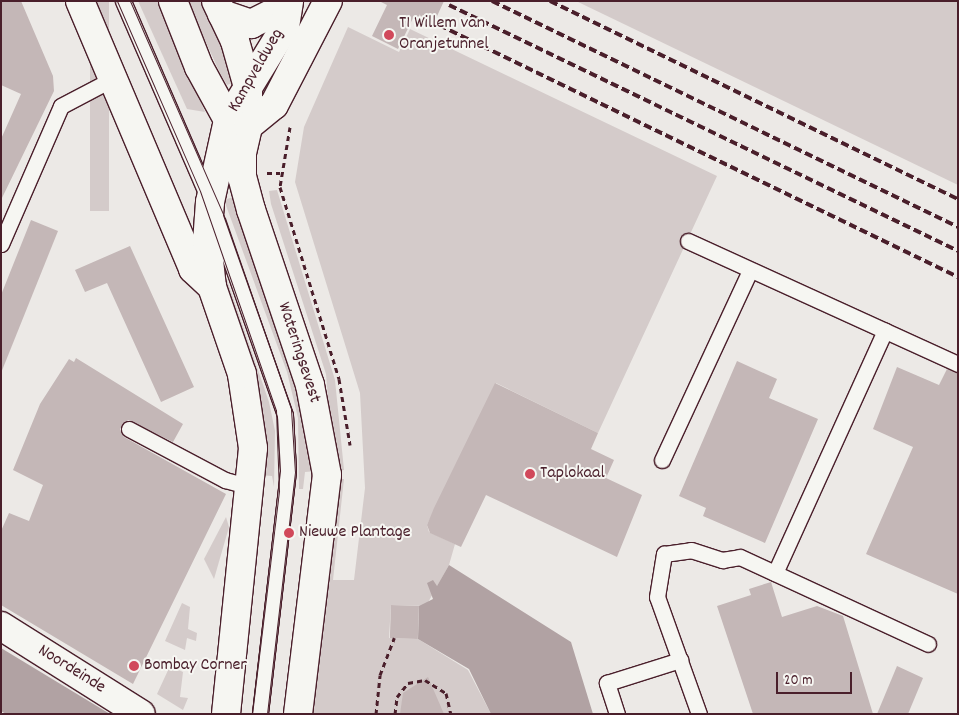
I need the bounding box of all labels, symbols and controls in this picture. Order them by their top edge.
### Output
place label: T1 Willem van Oranjetunnel [399,14,489,56]
street label: Kampveldweg [224,25,290,117]
marker: T1 Willem van Oranjetunnel [383,29,395,41]
street label: Wateringsevest [272,300,324,406]
place label: Taplokaal [540,463,605,485]
marker: Taplokaal [524,468,536,480]
place label: Nieuwe Plantage [299,522,411,544]
marker: Nieuwe Plantage [283,527,295,539]
street label: Noordeinde [33,641,109,699]
place label: Bombay Corner [144,655,247,677]
marker: Bombay Corner [128,660,140,672]
scale bar [779,662,855,694]
text: 20 m [784,670,812,692]

